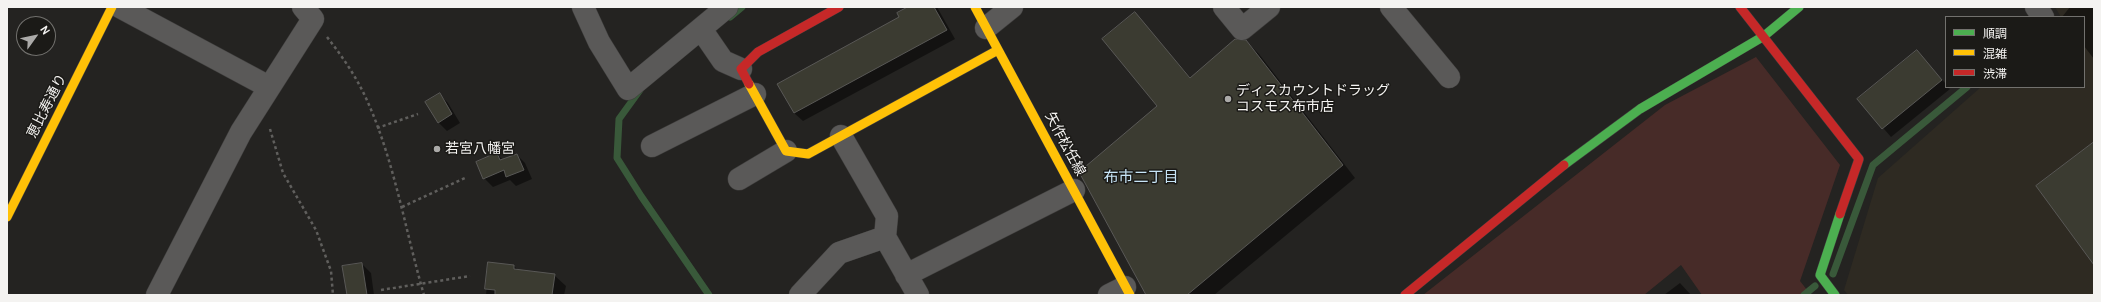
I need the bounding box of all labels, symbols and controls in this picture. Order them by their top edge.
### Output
north arrow [16,16,56,56]
legend [1945,16,2085,88]
text: N [37,23,53,37]
text: 順調 [1983,26,2007,41]
text: 混雑 [1983,46,2007,61]
text: 渋滞 [1983,66,2007,81]
street label: 恵比寿通り [24,71,70,141]
place label: ディスカウントドラッグ コスモス布市店 [1236,83,1390,116]
marker: ディスカウントドラッグ コスモス布市店 [1223,94,1233,104]
street label: 矢作松任線 [1041,109,1089,179]
place label: 若宮八幡宮 [445,141,515,157]
marker: 若宮八幡宮 [432,144,442,154]
district label: 布市二丁目 [1104,169,1178,187]

